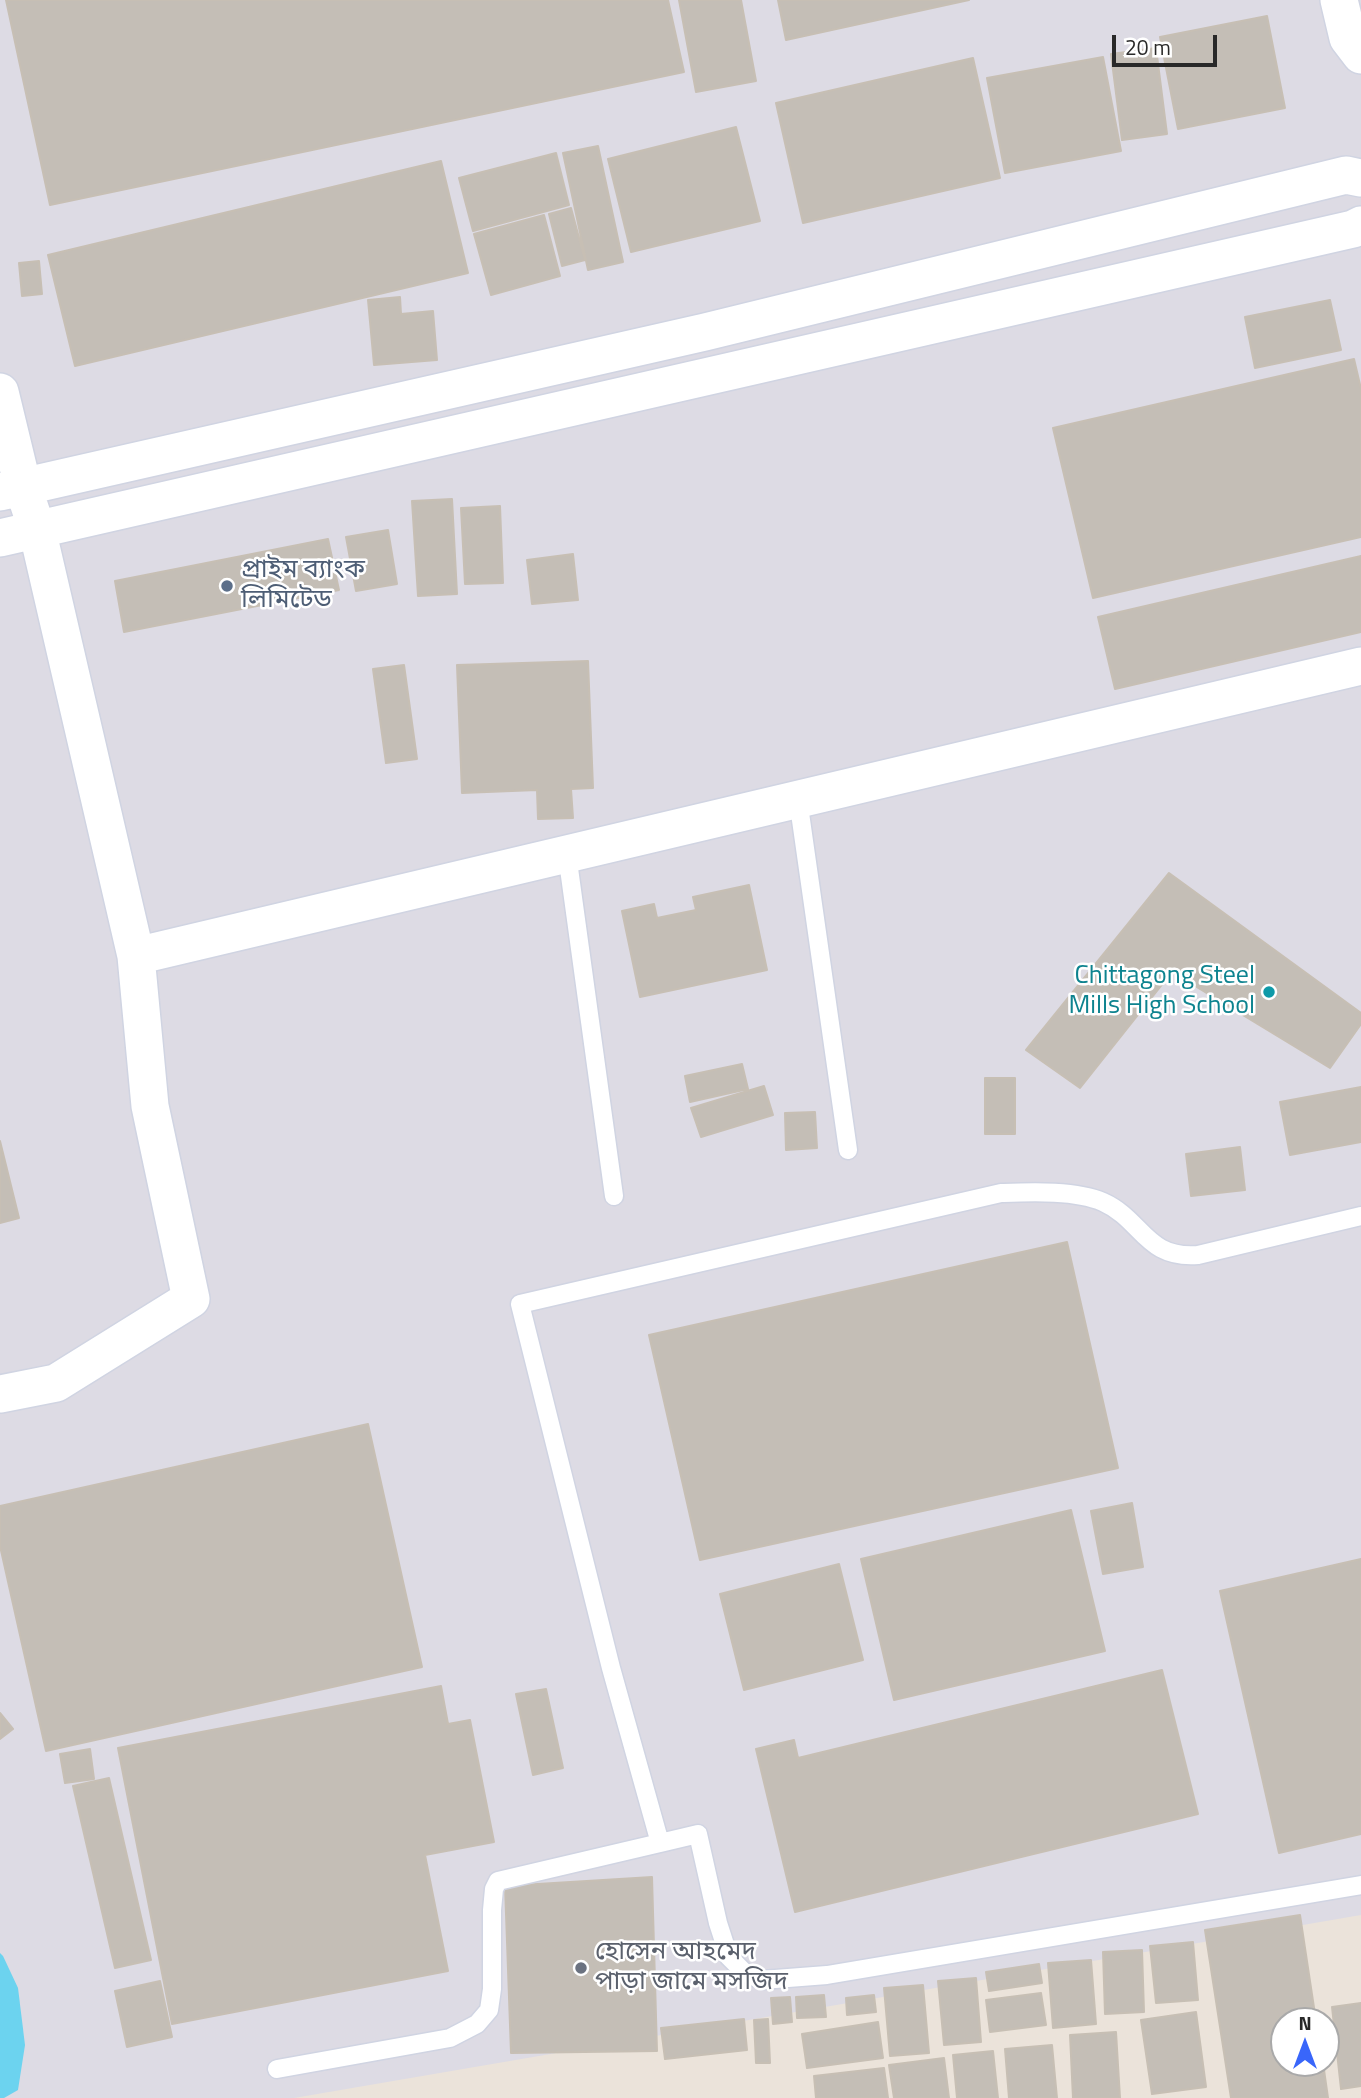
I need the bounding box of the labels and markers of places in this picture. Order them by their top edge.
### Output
place label: প্রাইম ব্যাংক লিমিটেড [241,555,365,616]
marker: প্রাইম ব্যাংক লিমিটেড [219,578,235,594]
place label: Chittagong Steel Mills High School [1069,961,1255,1023]
marker: Chittagong Steel Mills High School [1261,984,1277,1000]
place label: হোসেন আহমেদ পাড়া জামে মসজিদ [595,1937,788,1998]
marker: হোসেন আহমেদ পাড়া জামে মসজিদ [573,1960,589,1976]

